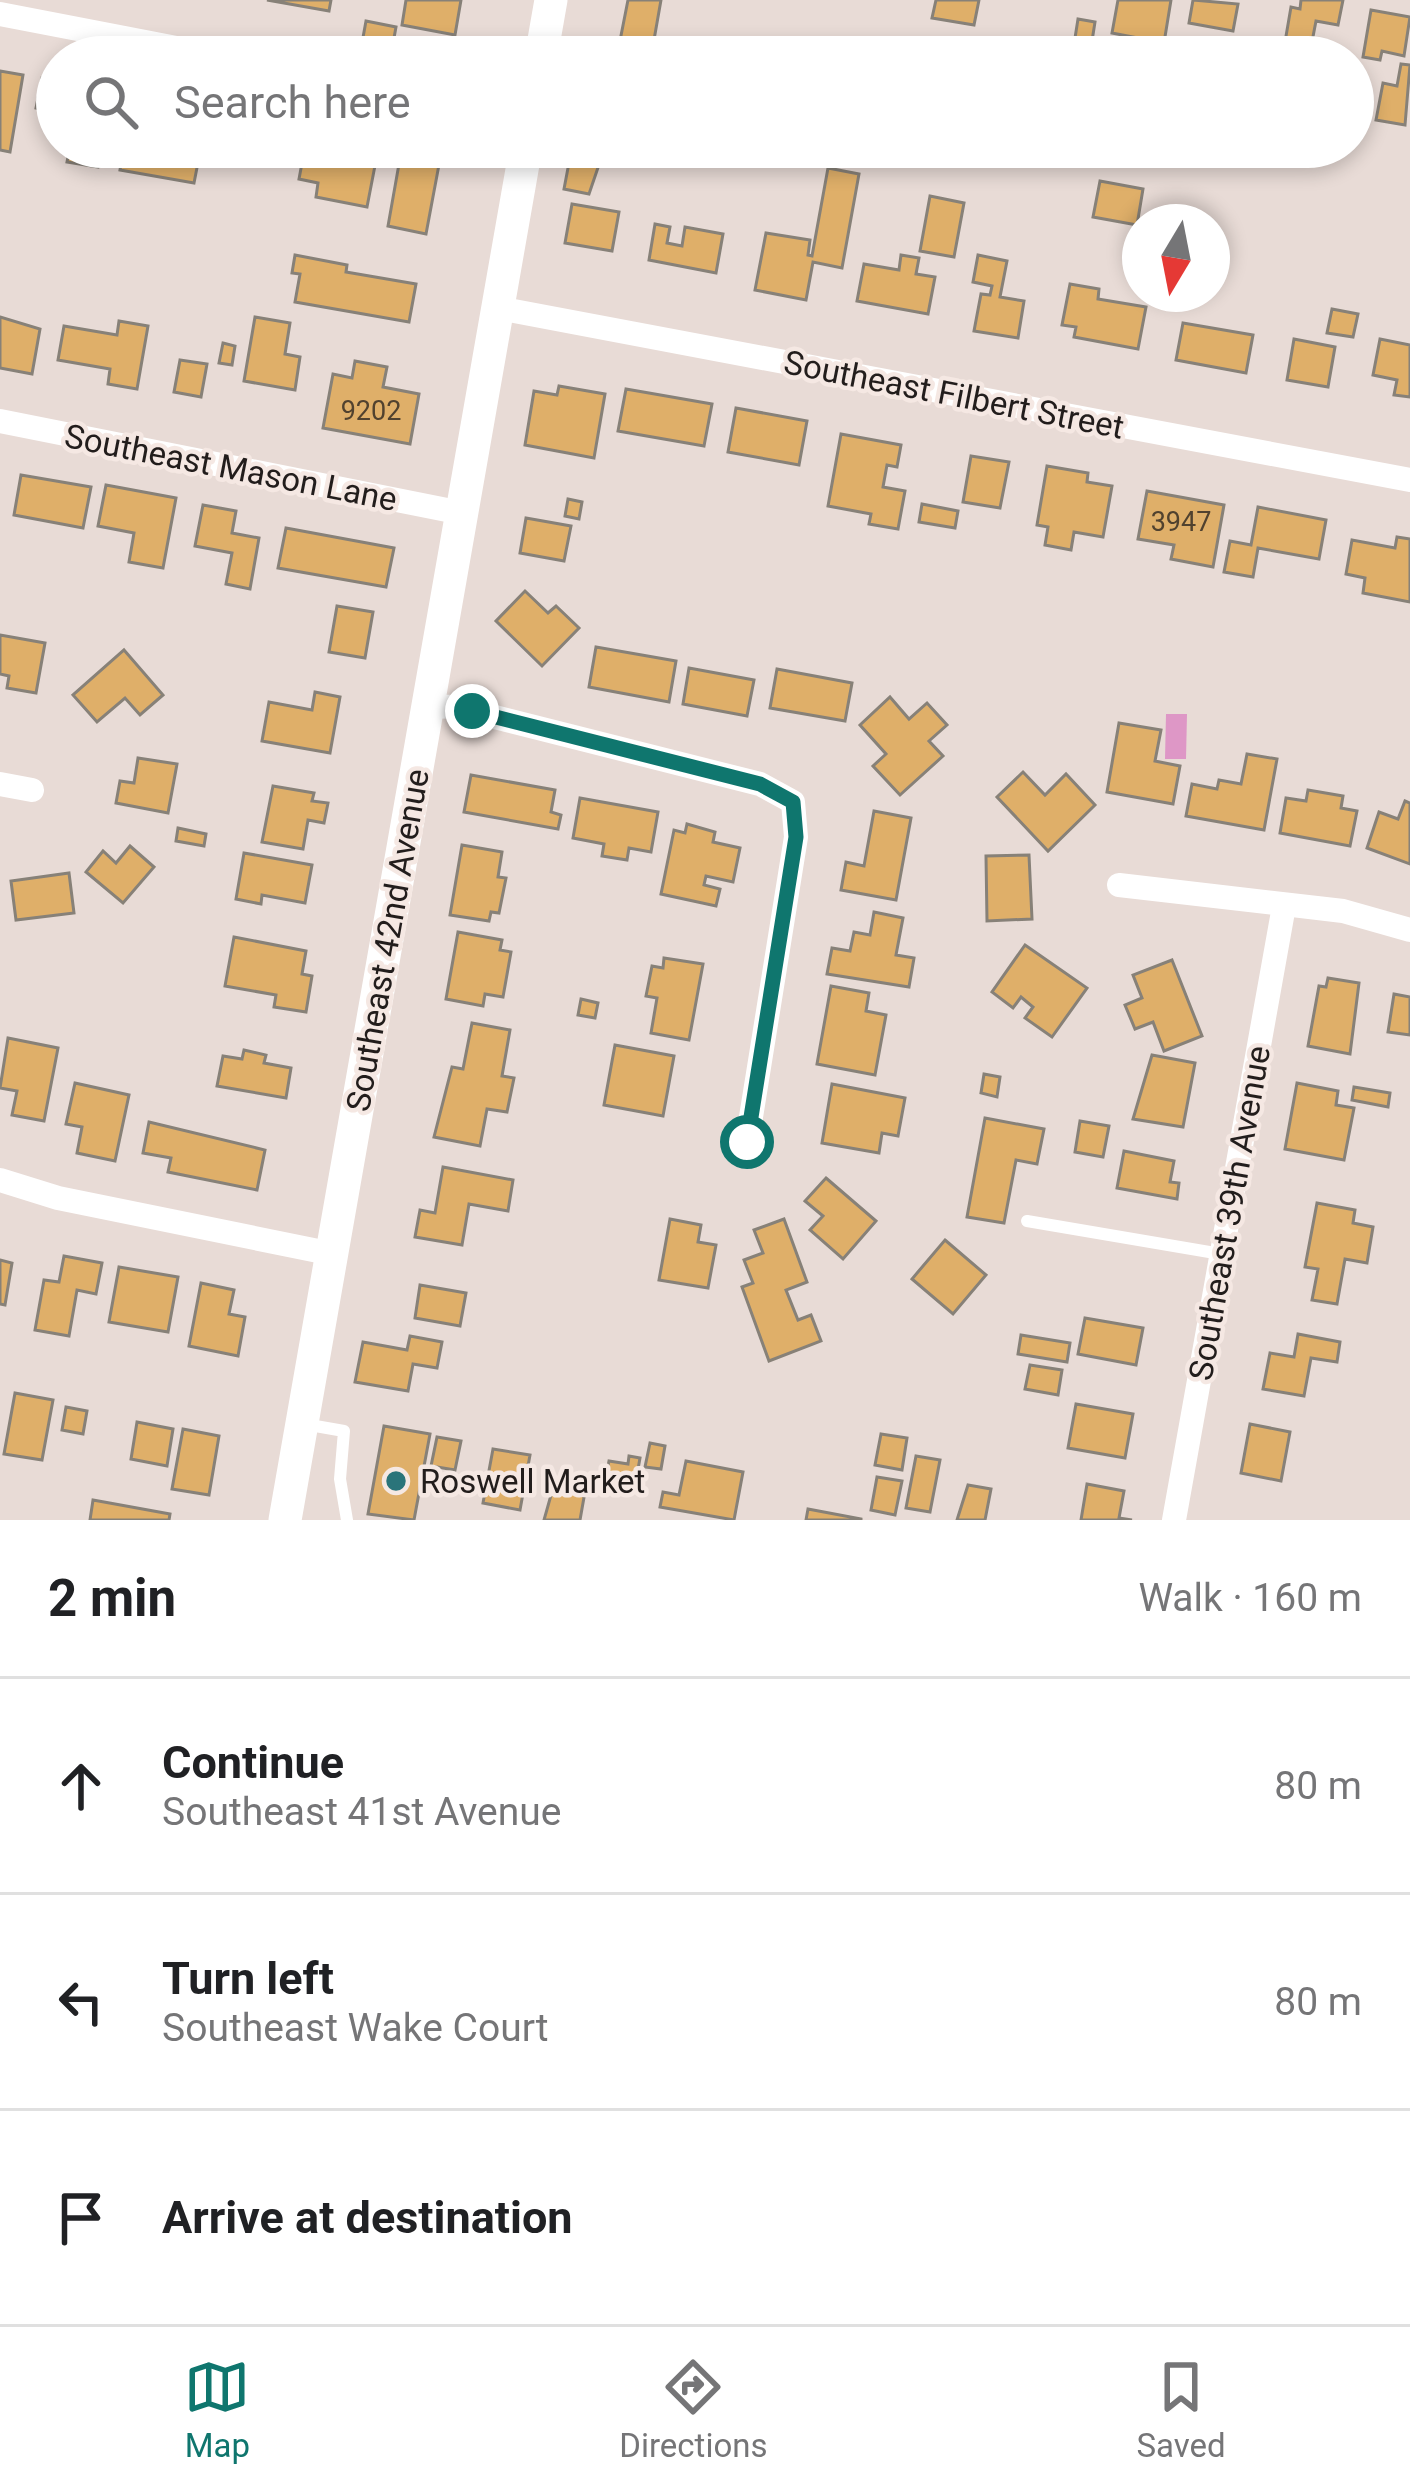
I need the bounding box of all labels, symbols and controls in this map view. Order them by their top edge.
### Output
search box [36,36,1374,168]
icon: search [78,69,144,135]
text: Search here [174,76,411,129]
north arrow [1122,204,1230,312]
street label: Southeast Filbert Street [781,342,1127,447]
house number: 9202 [341,395,401,427]
street label: Southeast Mason Lane [62,416,400,519]
house number: 3947 [1151,506,1211,538]
route end [445,684,499,738]
street label: Southeast 42nd Avenue [338,766,437,1114]
street label: Southeast 39th Avenue [1181,1043,1278,1383]
route start [720,1115,774,1169]
place label: Roswell Market [420,1462,645,1501]
marker: Roswell Market [383,1468,409,1494]
text: 2 min [48,1569,176,1628]
text: Walk · 160 m [1138,1575,1362,1621]
text: Continue [162,1736,344,1789]
icon: ahead [48,1753,114,1819]
text: 80 m [1274,1763,1362,1809]
text: Southeast 41st Avenue [162,1789,562,1835]
text: Turn left [162,1952,334,2005]
icon: left [48,1969,114,2035]
text: 80 m [1274,1979,1362,2025]
text: Southeast Wake Court [162,2005,549,2051]
icon: arrive [48,2185,114,2251]
text: Arrive at destination [162,2191,573,2244]
tab: Map [184,2354,250,2465]
tab: Directions [619,2354,768,2465]
tab: Saved [1136,2354,1226,2465]

